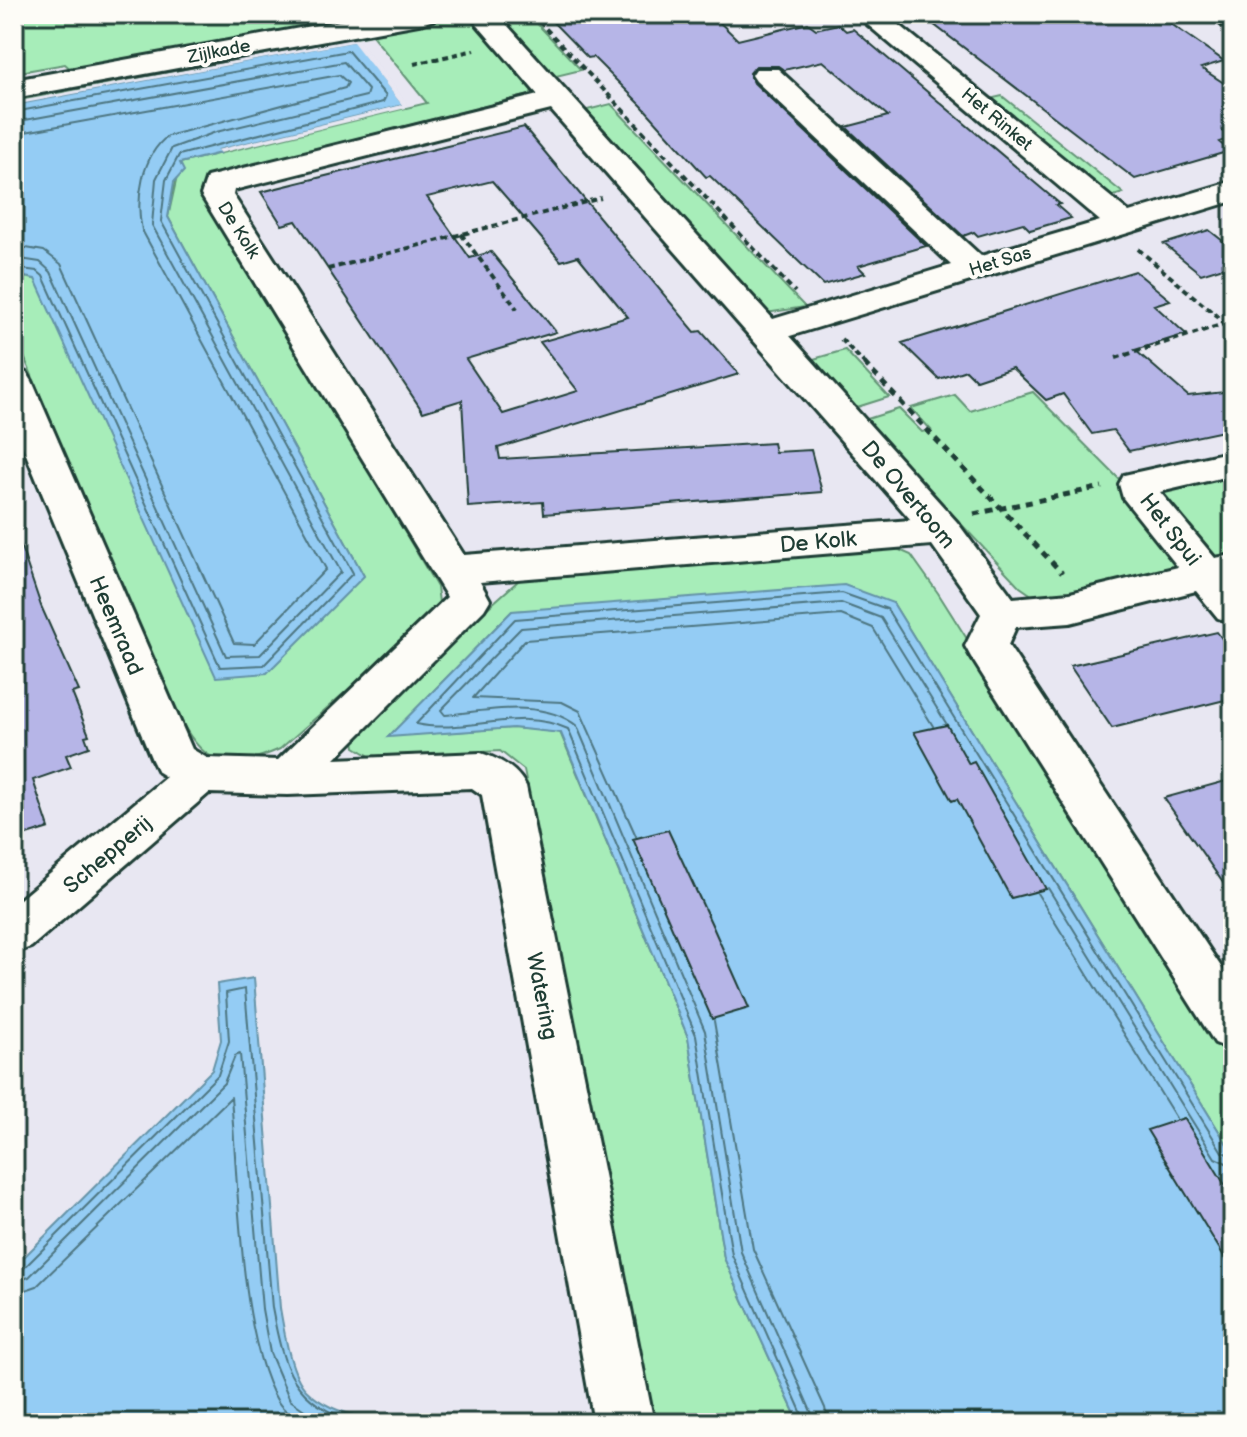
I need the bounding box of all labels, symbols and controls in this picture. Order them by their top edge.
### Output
street label: Zijlkade [185,35,252,68]
street label: Het Rinket [957,84,1037,155]
street label: De Kolk [213,198,264,263]
street label: Het Sas [967,242,1034,281]
street label: De Overtoom [855,436,961,554]
street label: Het Spui [1133,488,1207,572]
street label: De Kolk [779,526,858,559]
street label: Heemraad [83,572,149,679]
street label: Schepperij [58,810,158,900]
street label: Watering [520,950,563,1042]

